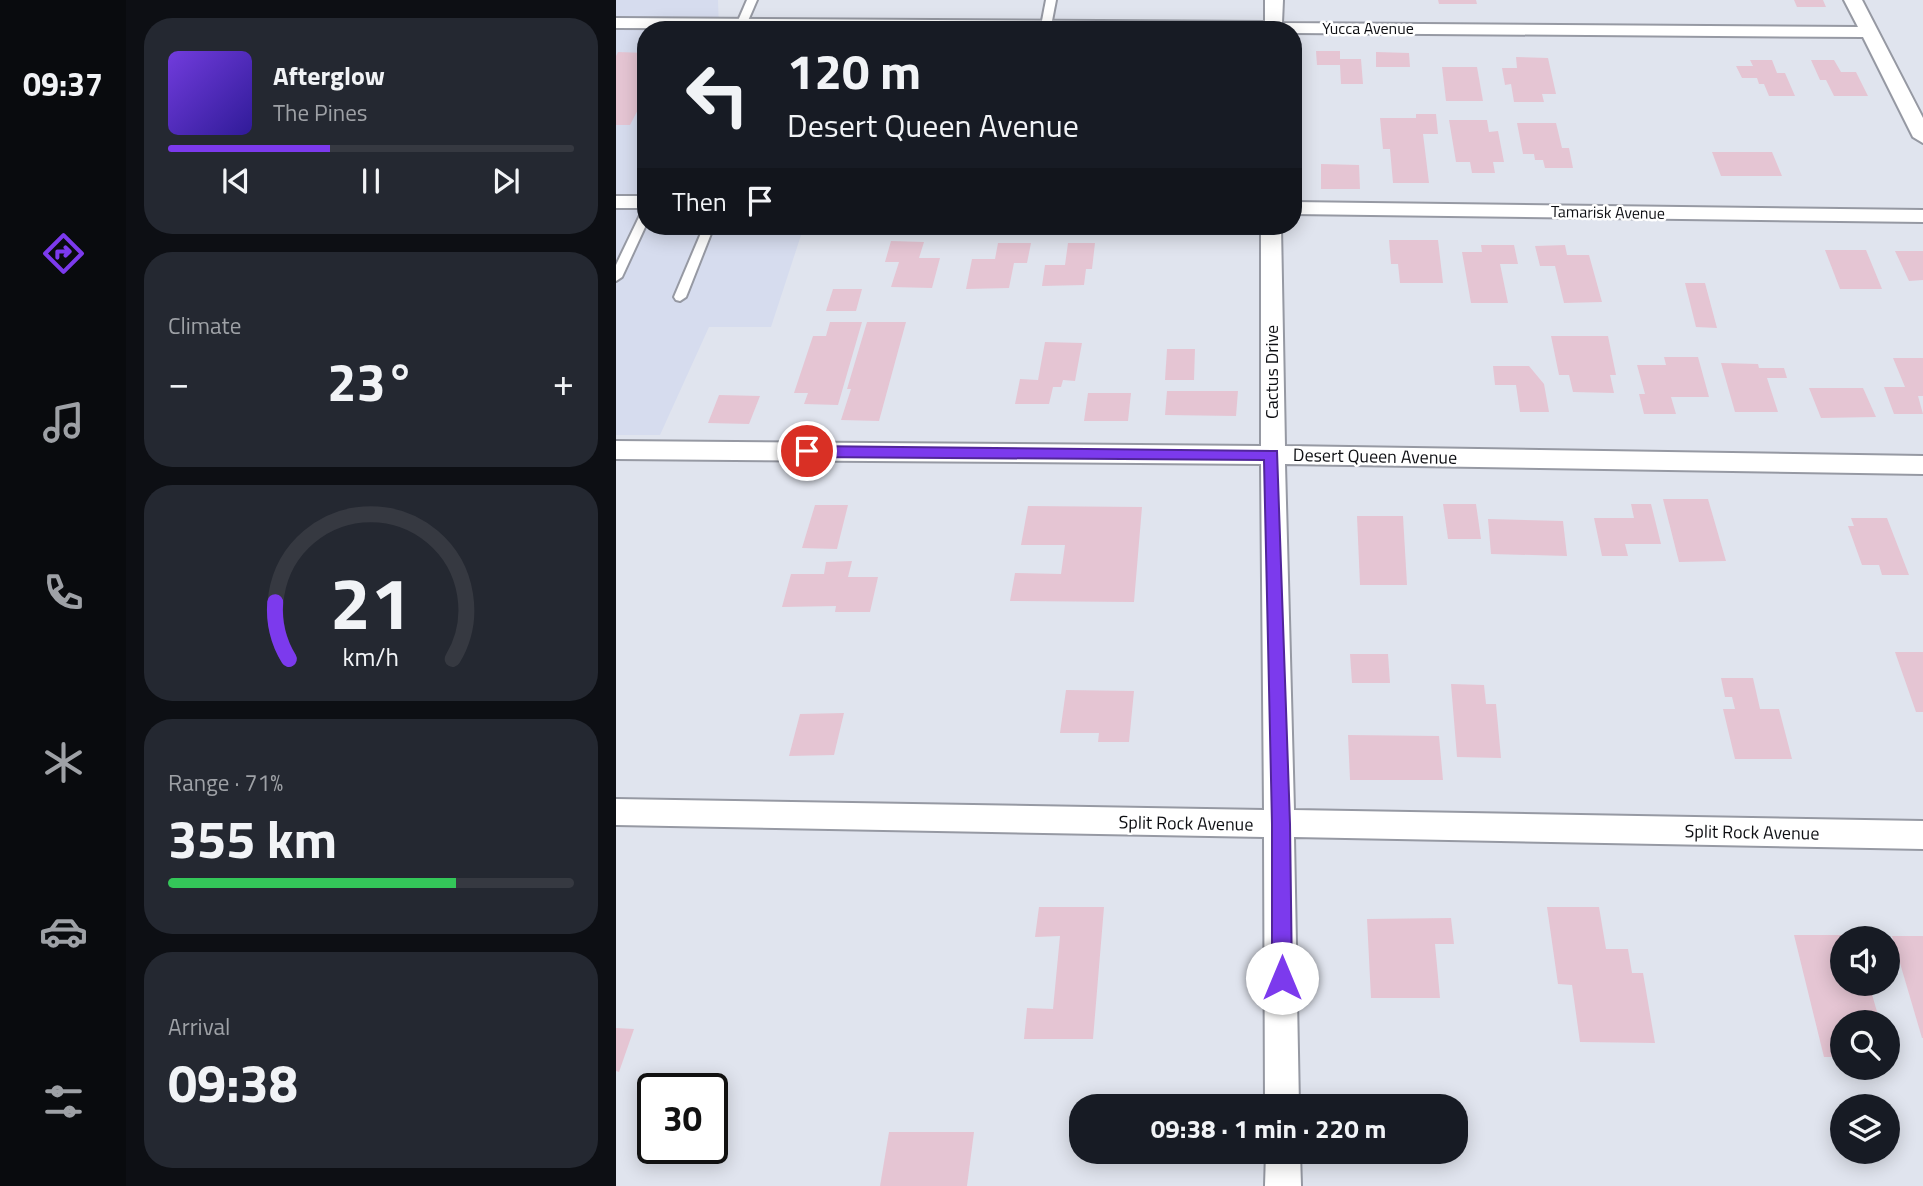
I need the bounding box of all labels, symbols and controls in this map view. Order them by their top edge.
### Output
street label: Yucca Avenue [1322,16,1414,40]
text: 120 m [787,33,921,108]
icon: left [672,49,763,140]
text: Afterglow [273,56,385,95]
text: 09:37 [23,60,103,108]
text: The Pines [273,95,367,130]
text: Desert Queen Avenue [787,101,1079,149]
icon: previous [217,162,255,200]
icon: pause [352,162,390,200]
icon: next [487,162,525,200]
text: Then [672,182,727,221]
icon: arrive [741,182,779,220]
street label: Tamarisk Avenue [1551,199,1665,225]
icon: directions [39,229,88,278]
text: Climate [168,308,241,343]
street label: Cactus Drive [1258,325,1285,419]
text: 23° [327,342,415,421]
text: − [168,353,189,411]
text: + [553,353,574,411]
icon: music [39,398,88,447]
pin [777,421,837,481]
icon: arrive [788,432,826,470]
street label: Desert Queen Avenue [1293,441,1457,471]
text: 21 [330,547,412,657]
icon: phone [39,568,88,617]
text: km/h [343,638,399,676]
icon: climate [39,738,88,787]
text: Range · 71% [168,765,283,800]
text: 355 km [168,799,337,878]
street label: Split Rock Avenue [1118,808,1254,838]
street label: Split Rock Avenue [1684,817,1820,847]
icon: car [39,907,88,956]
map controls [1830,926,1900,1164]
button: sound [1830,926,1900,996]
position arrow [1245,941,1319,1015]
text: Arrival [168,1009,230,1044]
button: search [1830,1010,1900,1080]
text: 09:38 [168,1043,298,1122]
speed limit sign: 30 [637,1073,728,1164]
icon: filters [39,1077,88,1126]
button: layers [1830,1094,1900,1164]
text: 09:38 · 1 min · 220 m [1151,1109,1386,1148]

